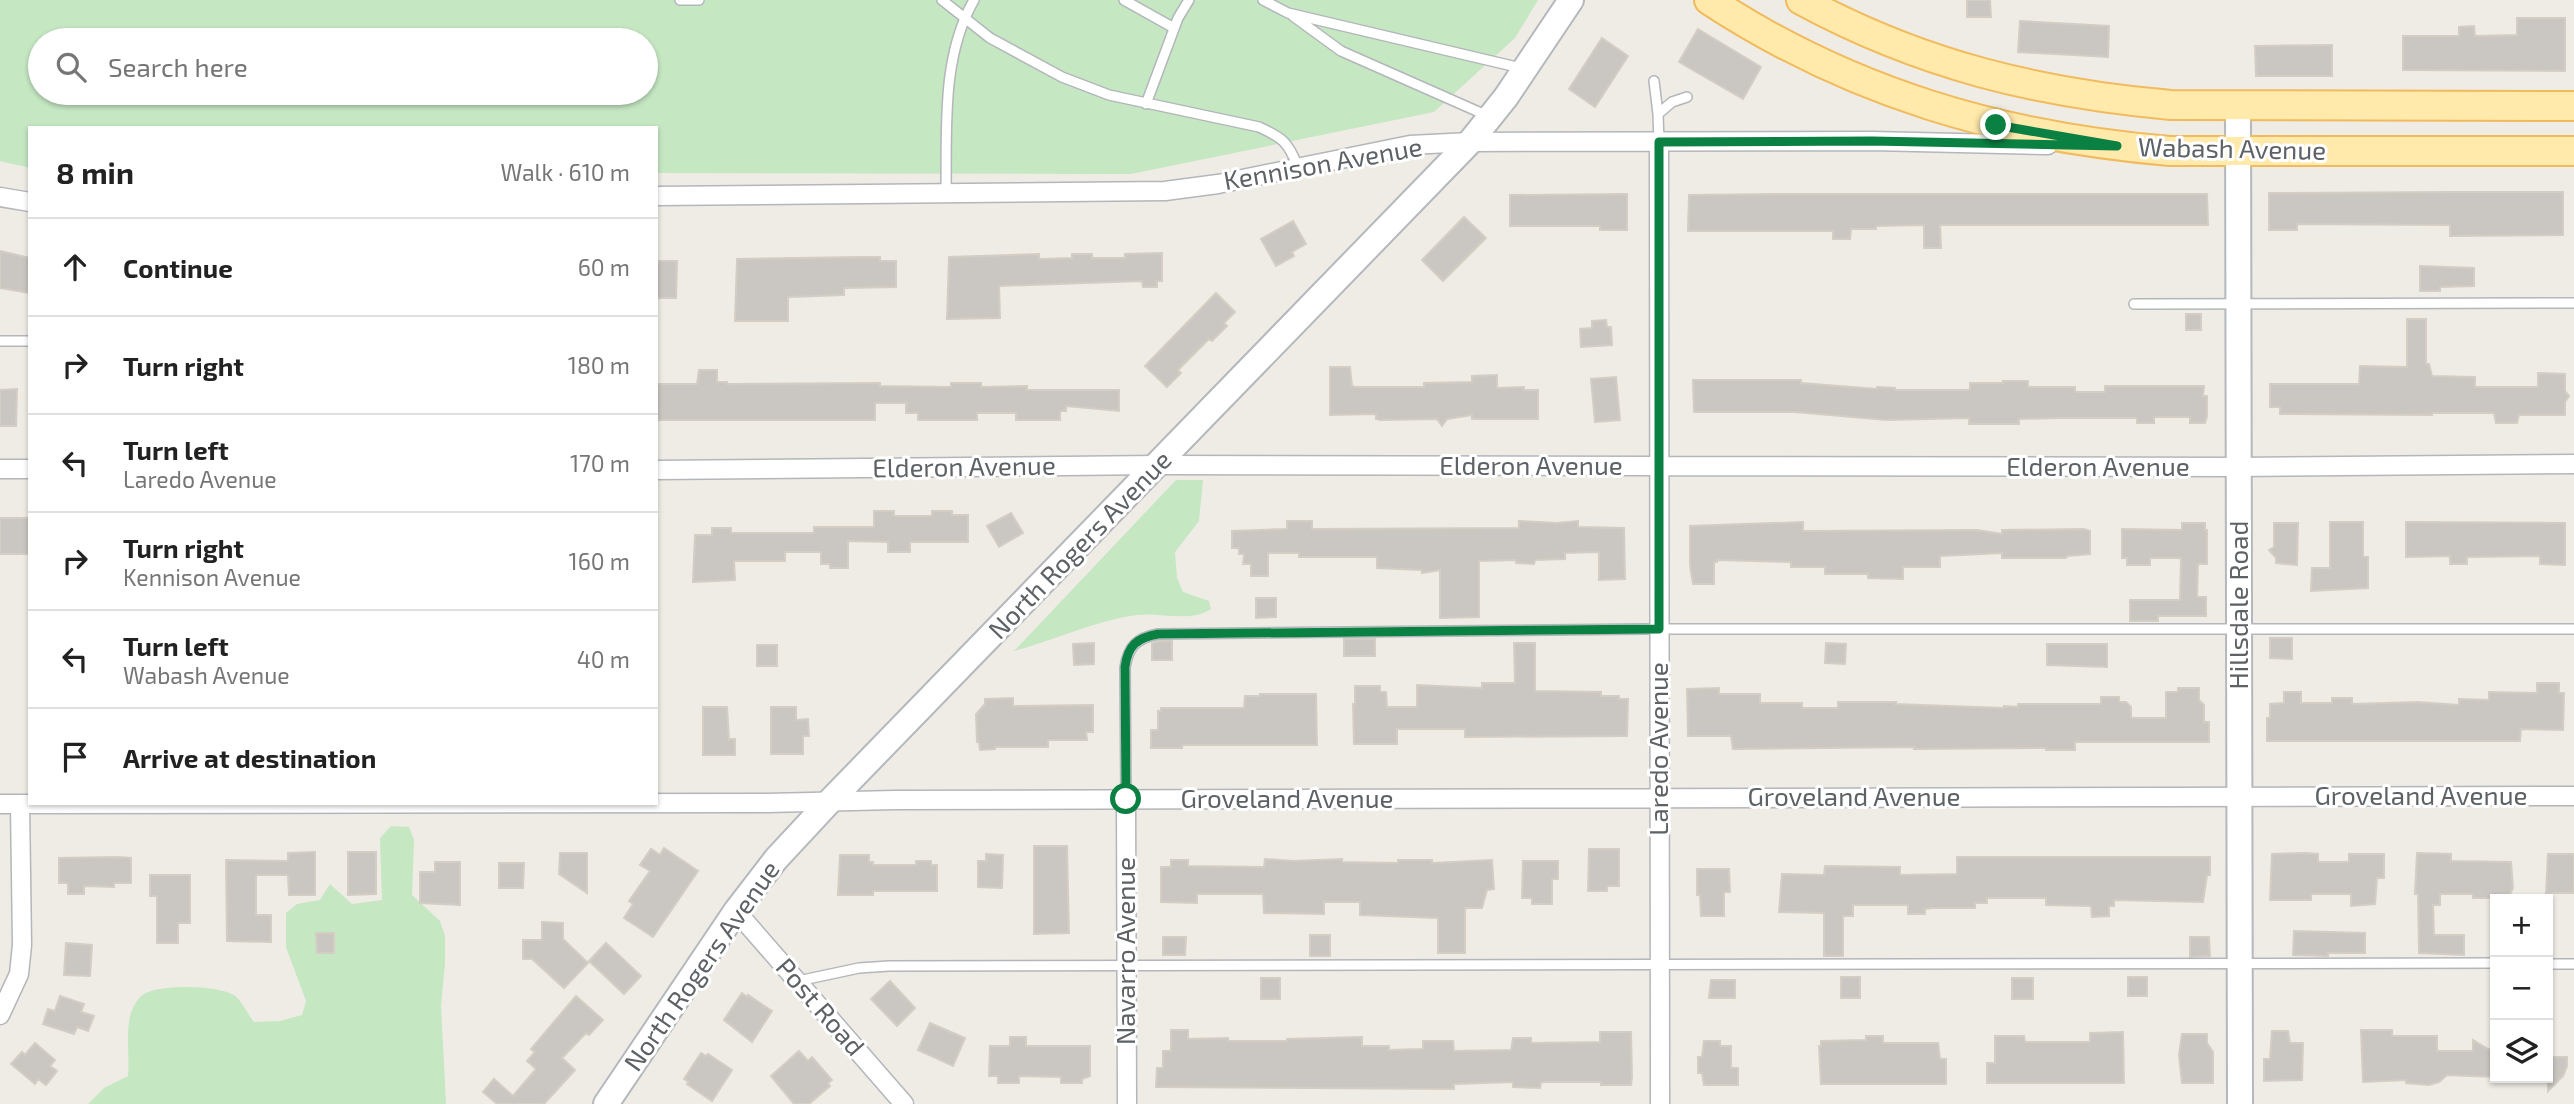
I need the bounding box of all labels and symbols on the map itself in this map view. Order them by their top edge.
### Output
route end [1980,109,2011,140]
street label: Kennison Avenue [1221,130,1424,195]
street label: Wabash Avenue [2138,130,2326,165]
street label: North Rogers Avenue [981,444,1177,644]
street label: Elderon Avenue [872,448,1056,483]
street label: Elderon Avenue [1439,449,1623,480]
street label: Elderon Avenue [2006,450,2190,481]
street label: Hillsdale Road [2222,520,2253,690]
street label: Laredo Avenue [1642,662,1673,836]
street label: Groveland Avenue [2315,779,2527,810]
street label: Groveland Avenue [1748,780,1960,811]
street label: Groveland Avenue [1181,782,1393,813]
route start [1110,783,1141,814]
street label: North Rogers Avenue [617,854,785,1076]
street label: Navarro Avenue [1109,857,1140,1045]
street label: Post Road [770,951,872,1061]

